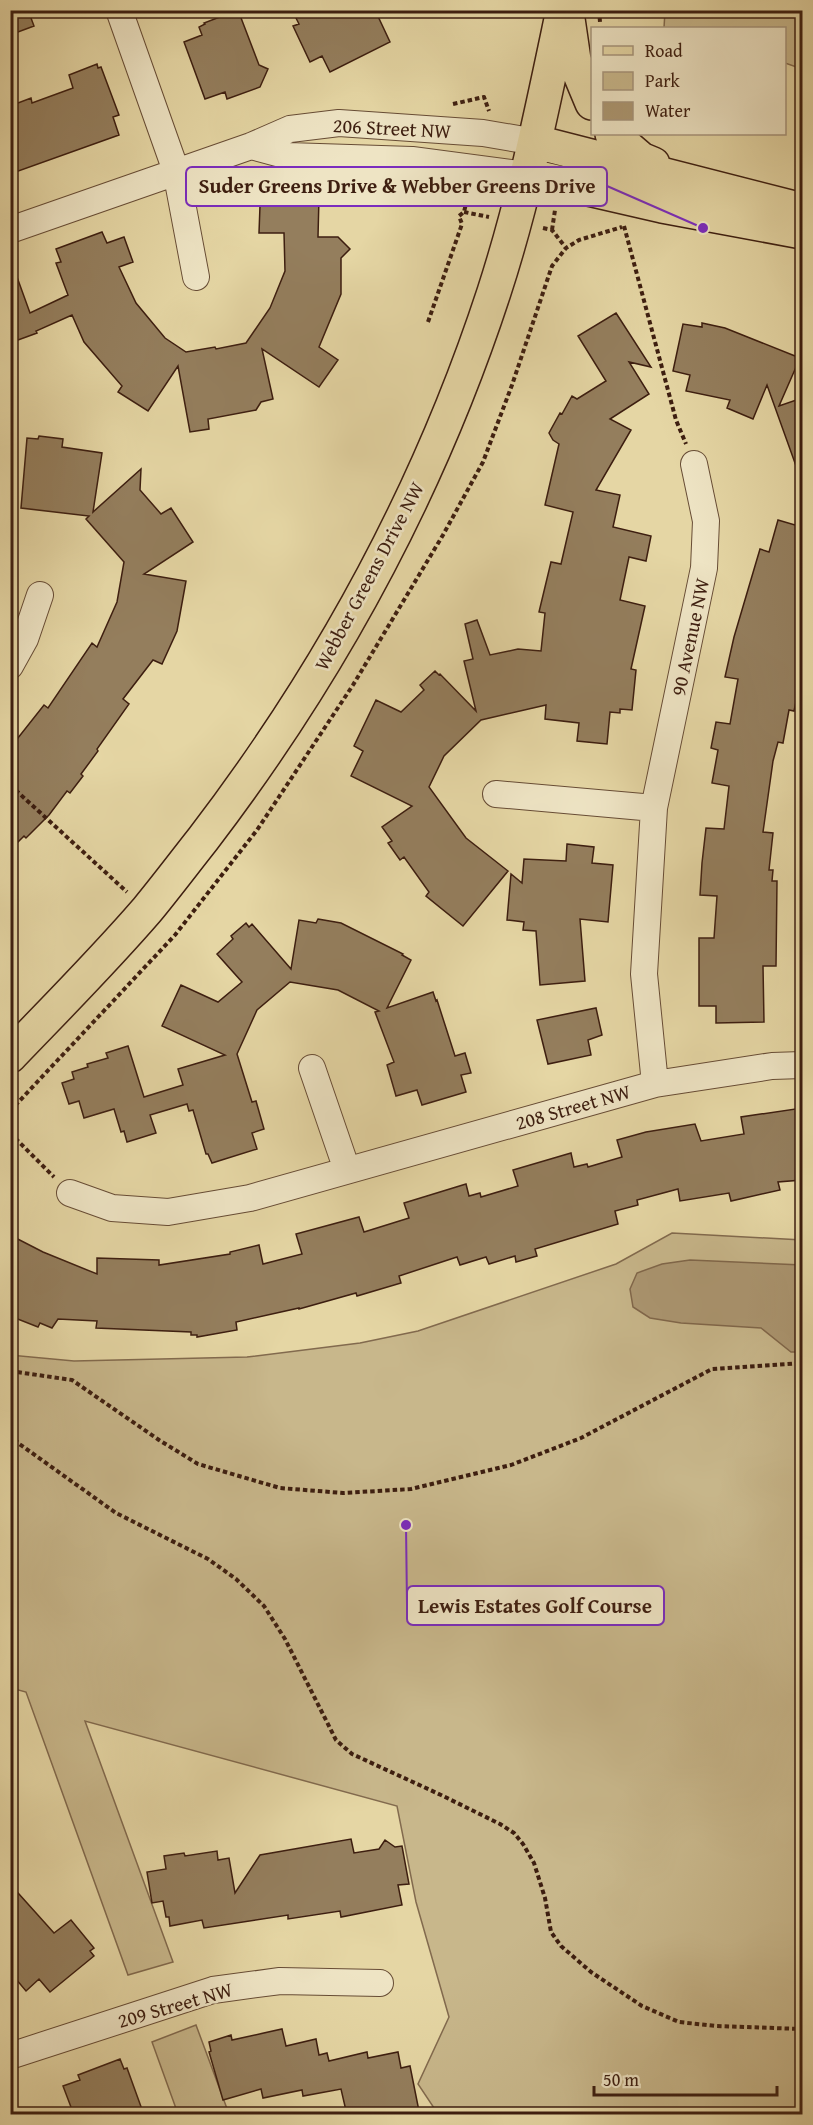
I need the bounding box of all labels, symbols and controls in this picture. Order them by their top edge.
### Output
legend [591,27,786,135]
text: Road [645,37,683,64]
text: Park [645,67,681,94]
text: Water [645,97,691,124]
street label: 206 Street NW [332,110,452,145]
callout: Suder Greens Drive & Webber Greens Drive [186,167,607,206]
text: Suder Greens Drive & Webber Greens Drive [199,170,595,201]
street label: Webber Greens Drive NW [307,476,431,675]
street label: 90 Avenue NW [663,575,716,698]
street label: 208 Street NW [512,1076,634,1137]
callout: Lewis Estates Golf Course [407,1586,664,1625]
text: Lewis Estates Golf Course [418,1590,652,1621]
street label: 209 Street NW [114,1974,236,2035]
scale bar [594,2059,777,2097]
text: 50 m [603,2066,639,2093]

